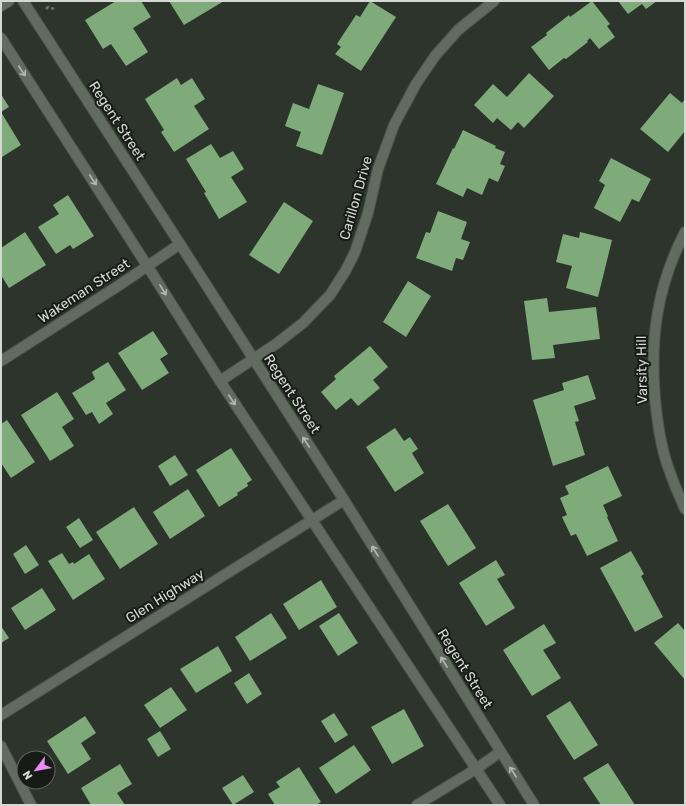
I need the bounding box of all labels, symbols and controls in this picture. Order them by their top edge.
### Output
one-way arrow [18,65,26,76]
street label: Regent Street [85,78,149,164]
street label: Carillon Drive [336,154,376,242]
one-way arrow [88,175,97,186]
street label: Wakeman Street [35,255,133,327]
one-way arrow [159,284,167,296]
street label: Varsity Hill [633,336,651,404]
street label: Regent Street [260,351,324,437]
one-way arrow [228,394,236,405]
one-way arrow [302,436,310,447]
one-way arrow [371,546,380,557]
street label: Glen Highway [123,565,208,627]
street label: Regent Street [434,626,497,712]
one-way arrow [440,657,448,668]
north arrow [16,750,56,790]
one-way arrow [509,767,517,778]
text: N [20,768,36,782]

